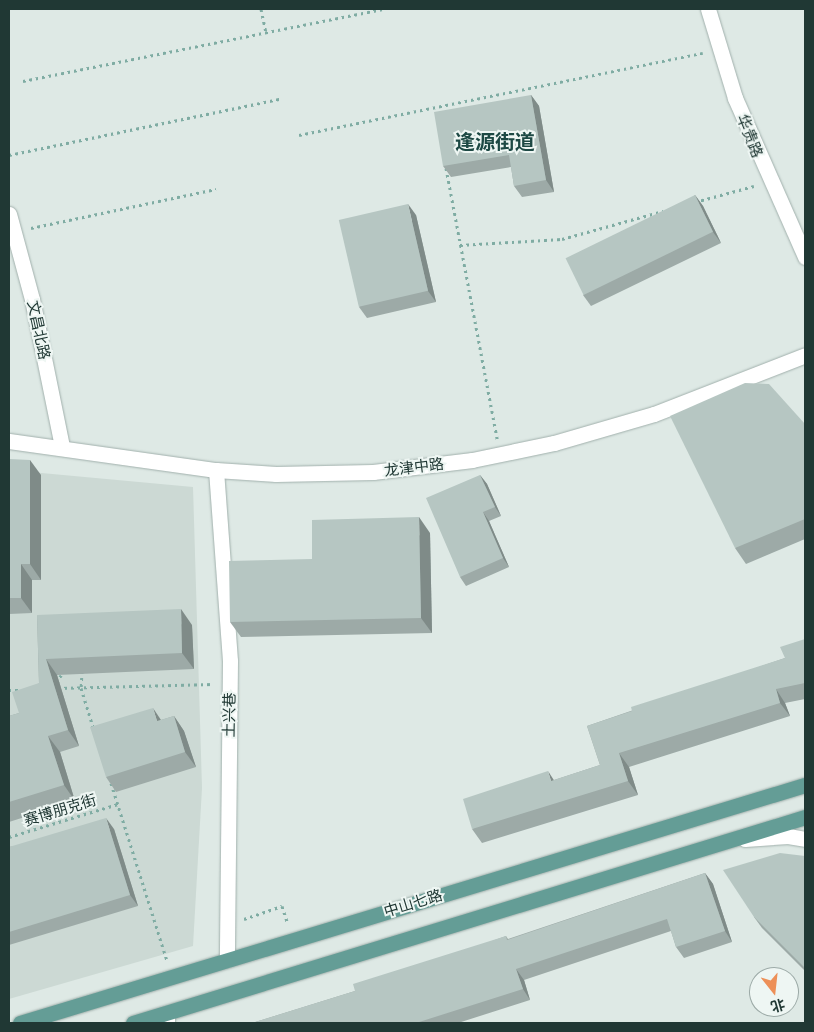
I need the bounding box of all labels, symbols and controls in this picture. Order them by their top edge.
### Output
street label: 华贵路 [733,112,767,160]
district label: 逢源街道 [455,129,535,153]
street label: 文昌北路 [24,299,54,361]
street label: 龙津中路 [383,454,445,480]
street label: 土兴巷 [220,692,238,738]
street label: 赛博朋克街 [22,790,98,830]
street label: 中山七路 [382,886,444,920]
north arrow [749,967,799,1017]
text: 北 [769,996,787,1015]

